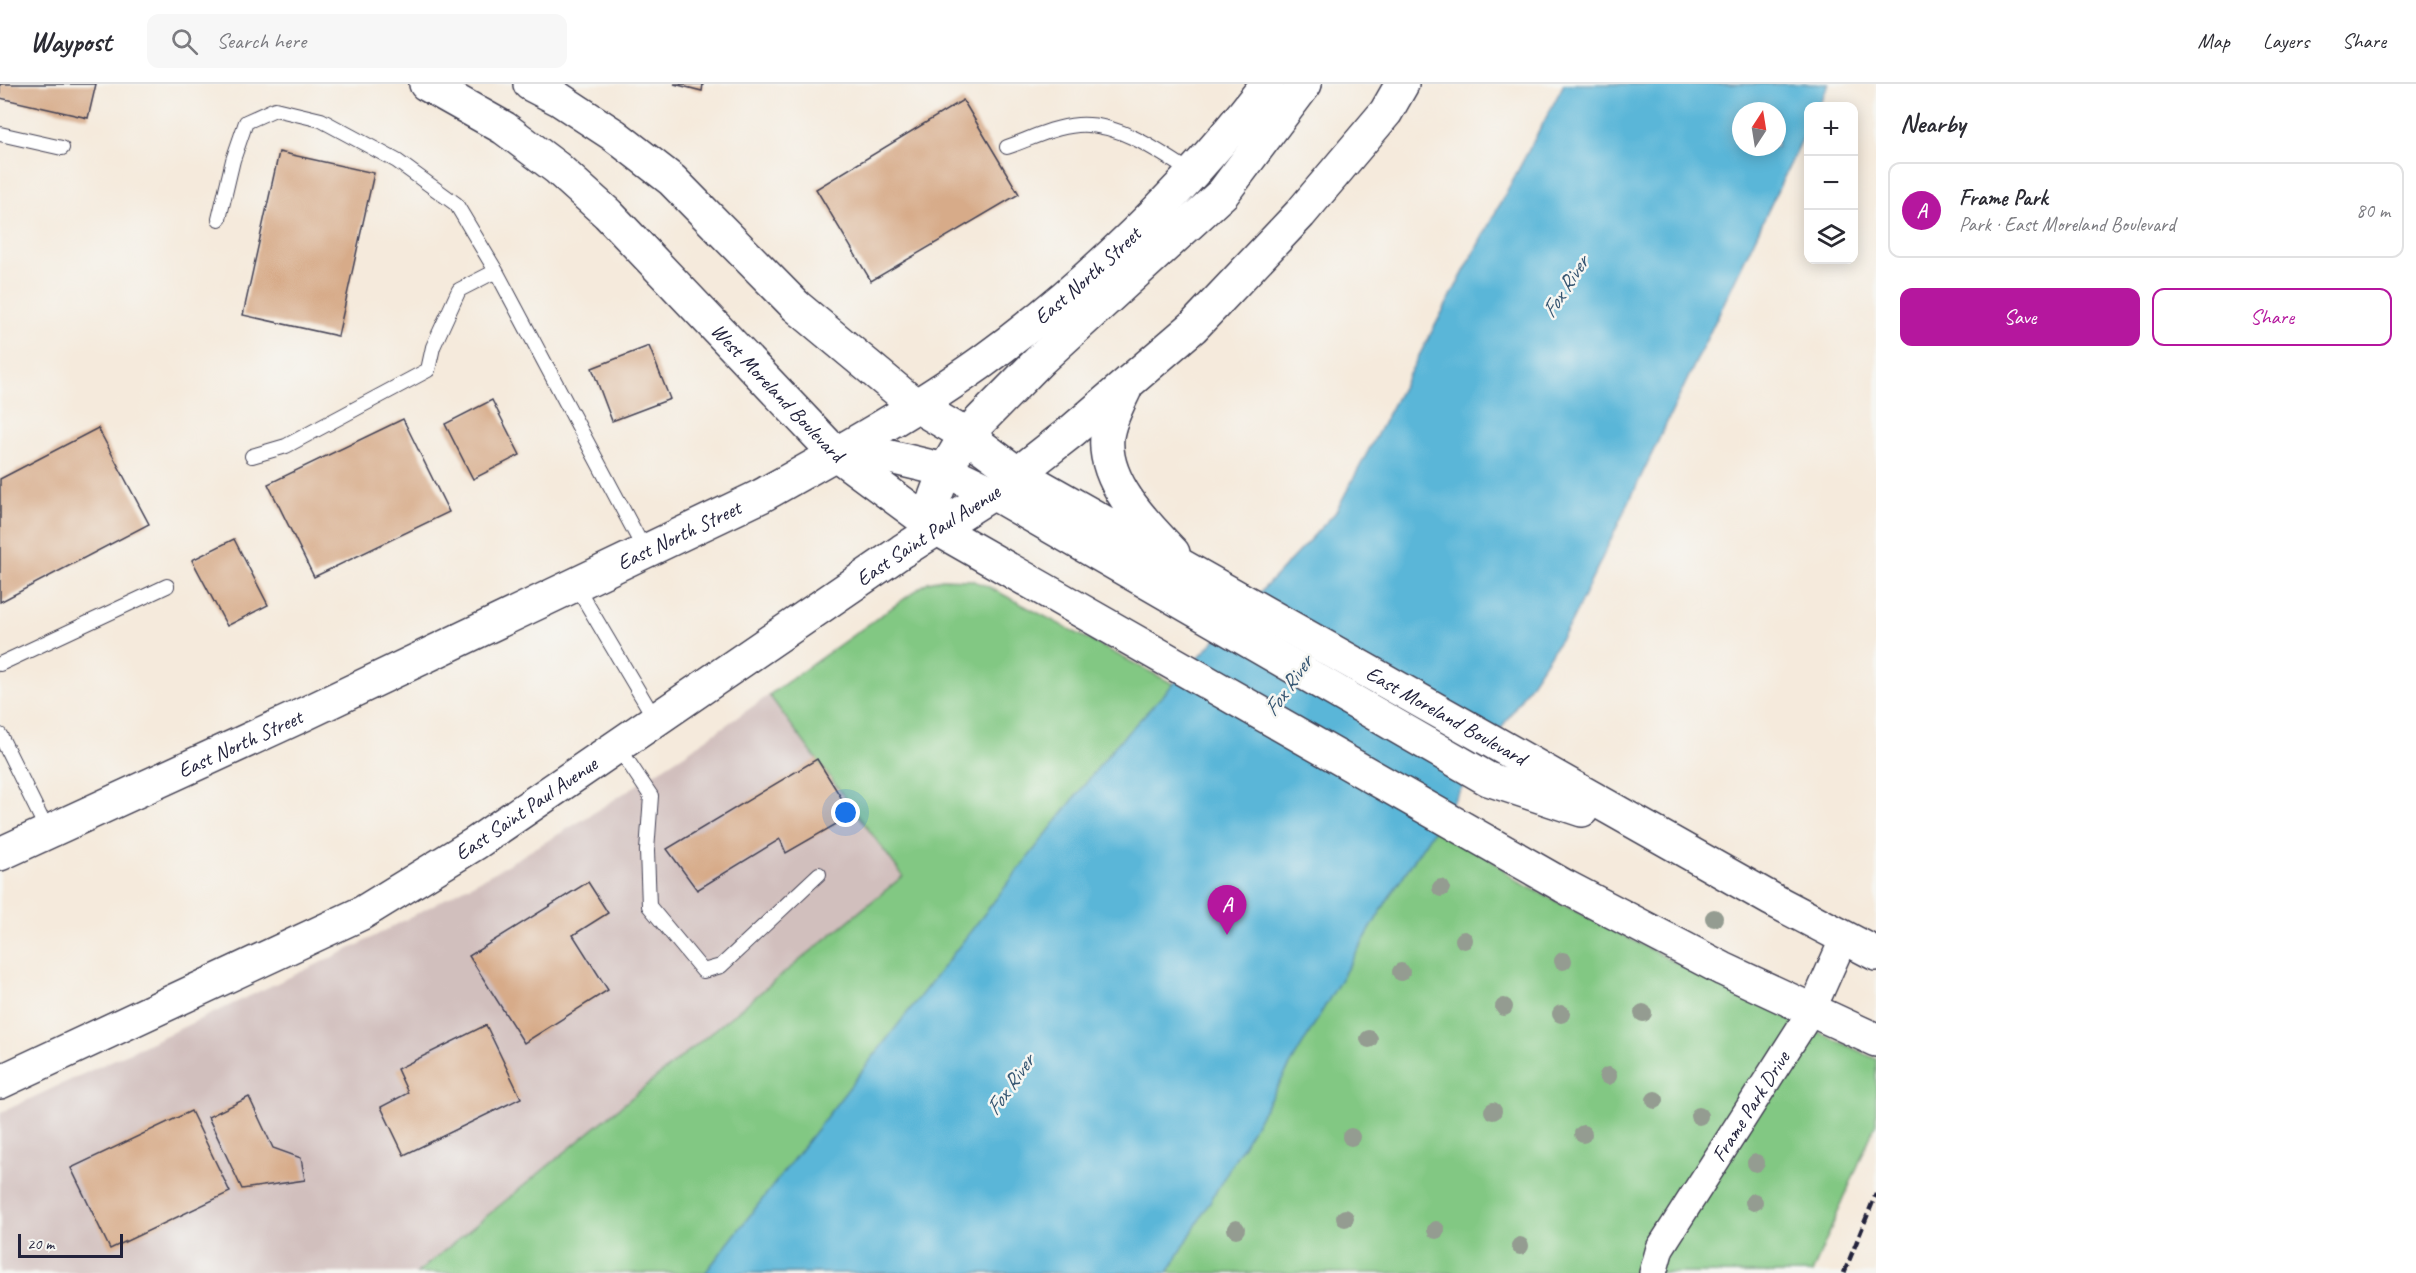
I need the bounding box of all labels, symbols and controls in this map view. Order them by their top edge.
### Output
search box [147,14,567,68]
text: Waypost [30,24,111,59]
icon: search [168,25,201,58]
text: Search here [216,27,306,55]
text: Map [2197,28,2230,54]
text: Layers [2263,28,2309,54]
text: Share [2342,28,2386,54]
north arrow [1732,102,1786,156]
map controls [1804,102,1858,264]
button: + [1804,102,1858,156]
text: Nearby [1900,107,1965,140]
button: − [1804,156,1858,210]
text: Frame Park [1959,184,2047,212]
text: A [1916,198,1927,223]
text: 80 m [2356,198,2390,223]
button: layers [1804,210,1858,264]
text: Park · East Moreland Boulevard [1959,212,2175,237]
street label: East North Street [1029,220,1148,330]
water label: Fox River [1535,248,1597,323]
button: Save [1900,288,2140,346]
button: Share [2152,288,2392,346]
street label: West Moreland Boulevard [706,318,852,470]
street label: East Saint Paul Avenue [851,479,1006,592]
street label: East North Street [613,494,747,576]
water label: Fox River [1257,647,1321,722]
street label: East Moreland Boulevard [1361,660,1534,773]
street label: East North Street [174,703,308,784]
street label: East Saint Paul Avenue [450,750,603,866]
your location [831,798,860,827]
pin: A [1208,886,1246,935]
street label: Frame Park Drive [1706,1045,1796,1166]
water label: Fox River [979,1046,1043,1121]
scale bar [18,1231,123,1258]
text: 20 m [27,1234,54,1254]

